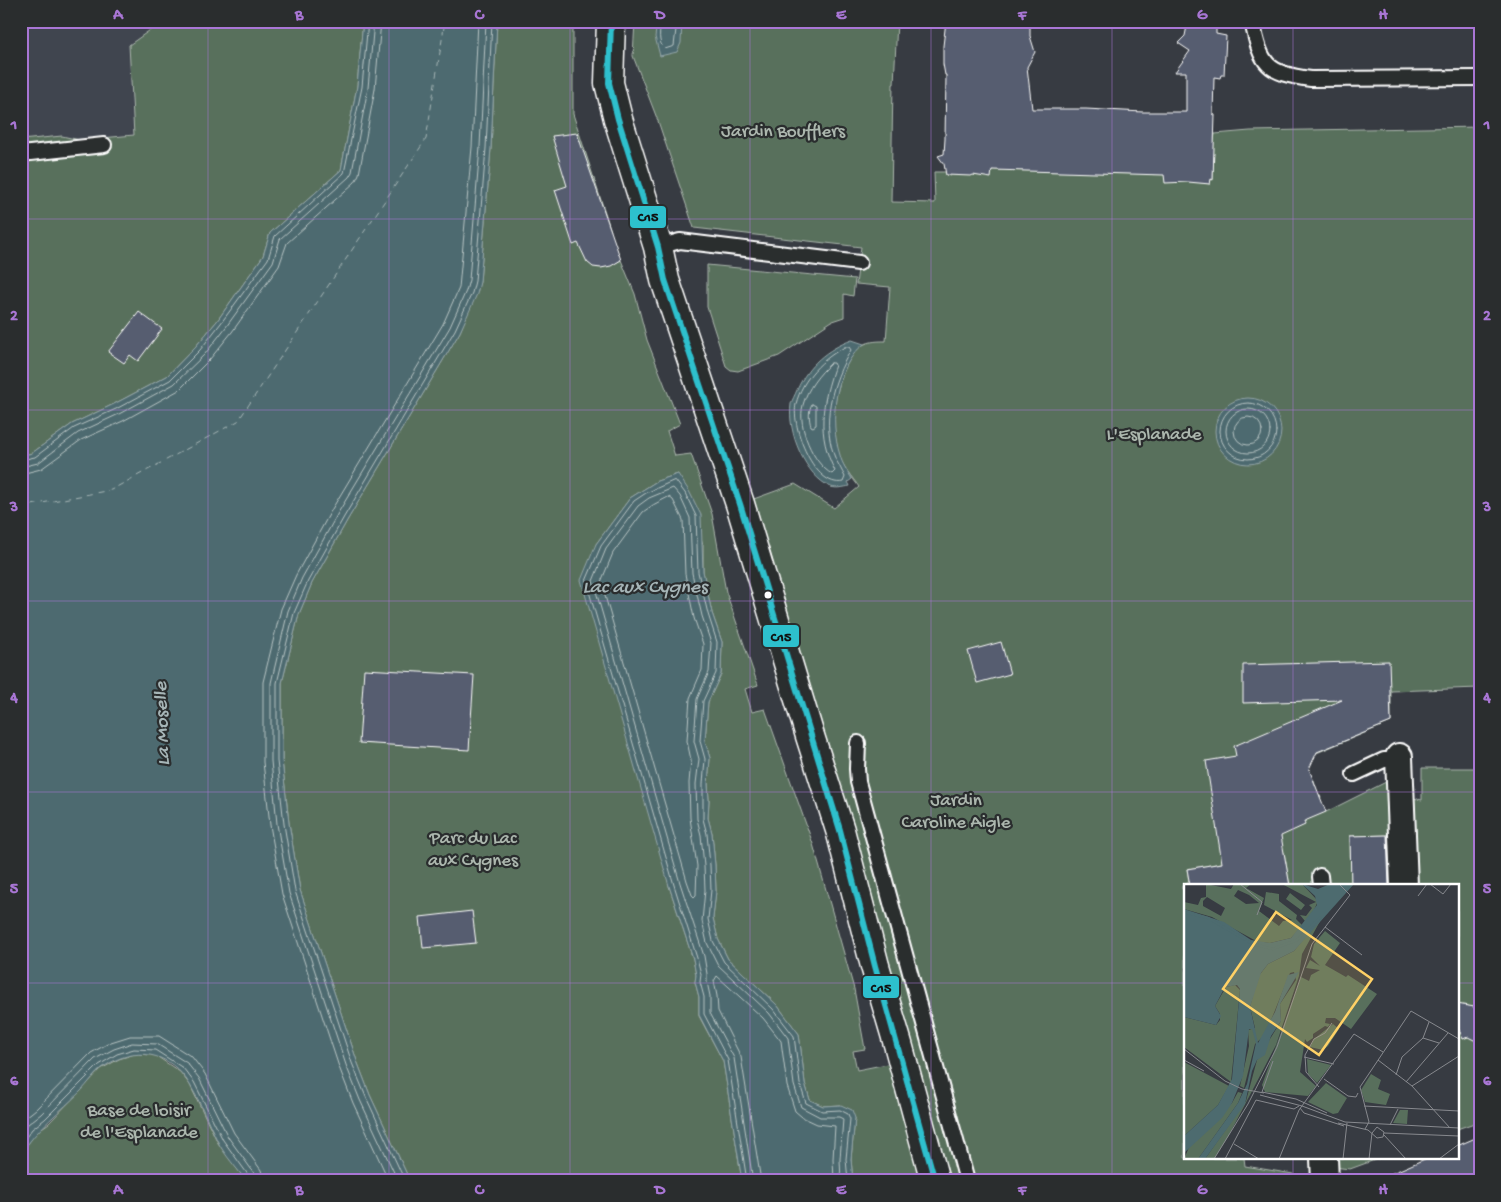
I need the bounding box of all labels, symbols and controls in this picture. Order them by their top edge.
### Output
text: A [112,7,124,26]
text: B [294,7,304,26]
text: C [474,7,485,26]
text: D [653,7,666,26]
text: E [836,7,847,26]
text: F [1017,7,1028,26]
text: G [1197,7,1208,26]
text: H [1378,7,1388,26]
text: 1 [10,117,17,136]
text: 1 [1483,117,1490,136]
park label: Jardin Boufflers [721,121,846,144]
line badge: C15 [629,205,667,229]
text: C15 [637,210,659,227]
text: 2 [10,308,18,327]
text: 2 [1483,308,1491,327]
park label: L'Esplanade [1106,424,1202,447]
text: 3 [9,499,18,518]
text: 3 [1482,499,1491,518]
water label: Lac aux Cygnes [583,577,709,600]
unlabelled marker [763,590,773,600]
line badge: C15 [762,624,800,648]
text: C15 [770,630,792,647]
water label: La Moselle [151,681,176,766]
text: 4 [9,690,18,709]
text: 4 [1482,690,1491,709]
park label: Jardin Caroline Aigle [901,790,1011,835]
park label: Parc du Lac aux Cygnes [428,828,519,873]
text: 5 [10,881,19,900]
text: 5 [1483,881,1492,900]
inset map [1184,884,1458,1160]
line badge: C15 [862,975,900,999]
text: C15 [870,981,892,998]
text: 6 [10,1073,19,1092]
text: 6 [1483,1073,1492,1092]
park label: Base de loisir de l'Esplanade [80,1100,198,1145]
text: A [112,1182,124,1201]
text: B [294,1182,304,1201]
text: C [474,1182,485,1201]
text: D [653,1182,666,1201]
text: E [836,1182,847,1201]
text: F [1017,1182,1028,1201]
text: G [1197,1182,1208,1201]
text: H [1378,1182,1388,1201]

